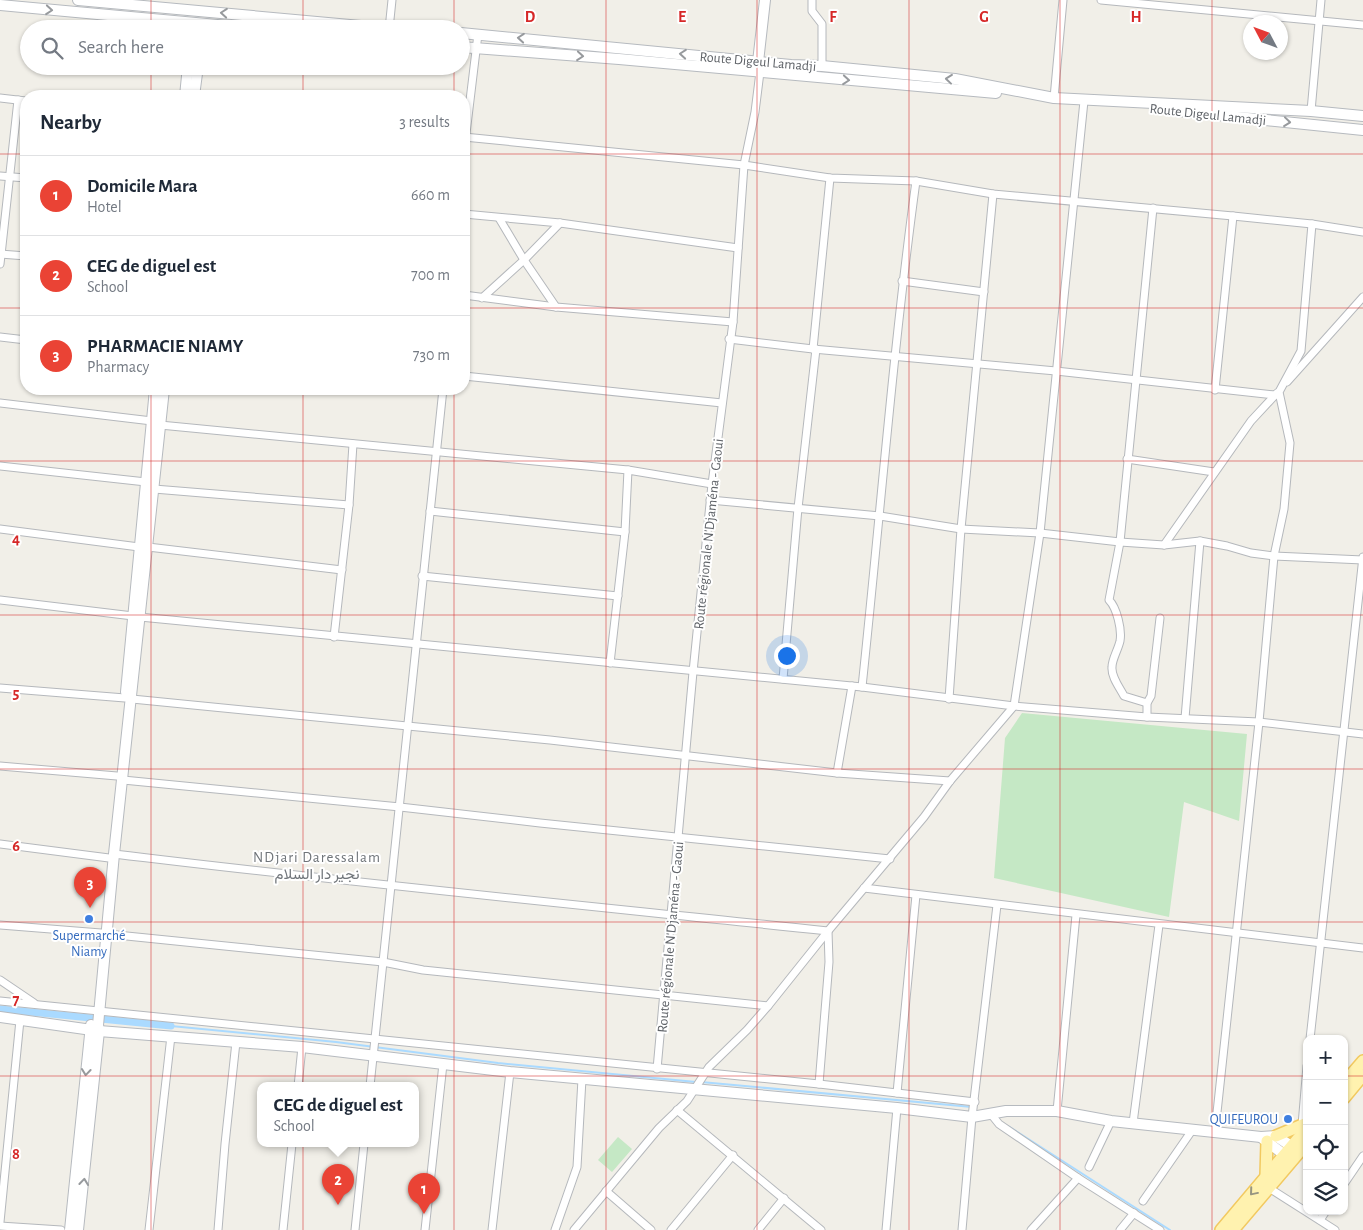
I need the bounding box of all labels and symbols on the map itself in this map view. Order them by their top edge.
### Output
one-way arrow [45,4,53,15]
one-way arrow [219,8,227,19]
text: D [525,9,536,25]
text: E [678,9,686,25]
text: F [829,9,837,25]
text: G [979,9,989,25]
text: H [1130,9,1142,25]
north arrow [1243,15,1288,60]
one-way arrow [517,33,525,44]
one-way arrow [679,49,687,60]
one-way arrow [576,50,584,61]
street label: Route Digeul Lamadji [699,50,817,74]
one-way arrow [842,74,850,85]
one-way arrow [945,74,953,85]
street label: Route Digeul Lamadji [1149,102,1267,128]
one-way arrow [1283,116,1291,127]
street label: Route régionale N'Djaména - Gaoui [692,438,726,630]
text: 4 [12,531,20,547]
your location [774,643,800,669]
text: 5 [13,685,20,701]
text: 6 [12,838,20,854]
street label: Route régionale N'Djaména - Gaoui [656,841,686,1033]
district label: NDjari Daressalam نجير دار السلام [253,850,381,884]
pin: 3 [74,867,106,908]
marker: Supermarché Niamy [83,913,95,925]
place label: Supermarché Niamy [52,929,126,959]
text: 7 [13,992,20,1008]
one-way arrow [81,1068,92,1076]
place label: QUIFEUROU [1210,1113,1278,1127]
marker: QUIFEUROU [1282,1113,1294,1125]
text: 8 [12,1146,20,1162]
pin: 2 [322,1164,354,1205]
pin: 1 [408,1173,440,1214]
one-way arrow [78,1177,89,1185]
one-way arrow [1249,1186,1258,1195]

